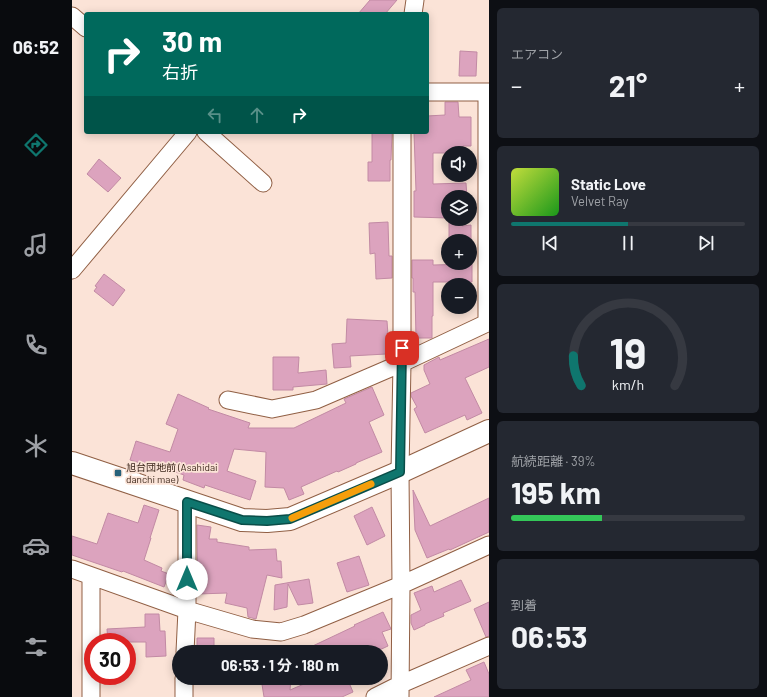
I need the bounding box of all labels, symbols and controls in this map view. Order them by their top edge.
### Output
text: 30 m [162,24,222,58]
icon: right [96,28,148,80]
text: 06:52 [13,36,59,58]
text: エアコン [511,46,563,62]
text: 右折 [162,61,198,83]
text: 21° [609,67,647,103]
text: − [511,72,522,98]
text: + [734,72,745,98]
icon: left [204,104,226,126]
icon: ahead [246,104,268,126]
icon: right [288,104,310,126]
icon: directions [22,131,50,159]
map controls [441,146,477,314]
button: sound [441,146,477,182]
text: Static Love [571,175,646,193]
button: layers [441,190,477,226]
text: Velvet Ray [571,193,629,209]
icon: music [22,231,50,259]
icon: previous [539,232,561,254]
icon: pause [617,232,639,254]
icon: next [695,232,717,254]
button: + [441,234,477,270]
button: − [441,278,477,314]
text: 19 [610,327,646,377]
icon: phone [22,331,50,359]
pin [385,331,419,365]
icon: arrive [391,337,413,359]
text: km/h [612,376,644,393]
icon: climate [22,432,50,460]
text: 航続距離 · 39% [511,453,595,469]
place label: 旭台団地前 (Asahidai danchi mae) [126,461,218,485]
marker: 旭台団地前 (Asahidai danchi mae) [113,468,123,478]
text: 195 km [511,474,601,510]
icon: car [22,532,50,560]
position arrow [166,558,208,600]
text: 到着 [511,597,537,613]
text: 06:53 [511,618,588,654]
icon: filters [22,633,50,661]
speed limit sign: 30 [84,633,136,685]
text: 06:53 · 1 分 · 180 m [221,656,339,674]

